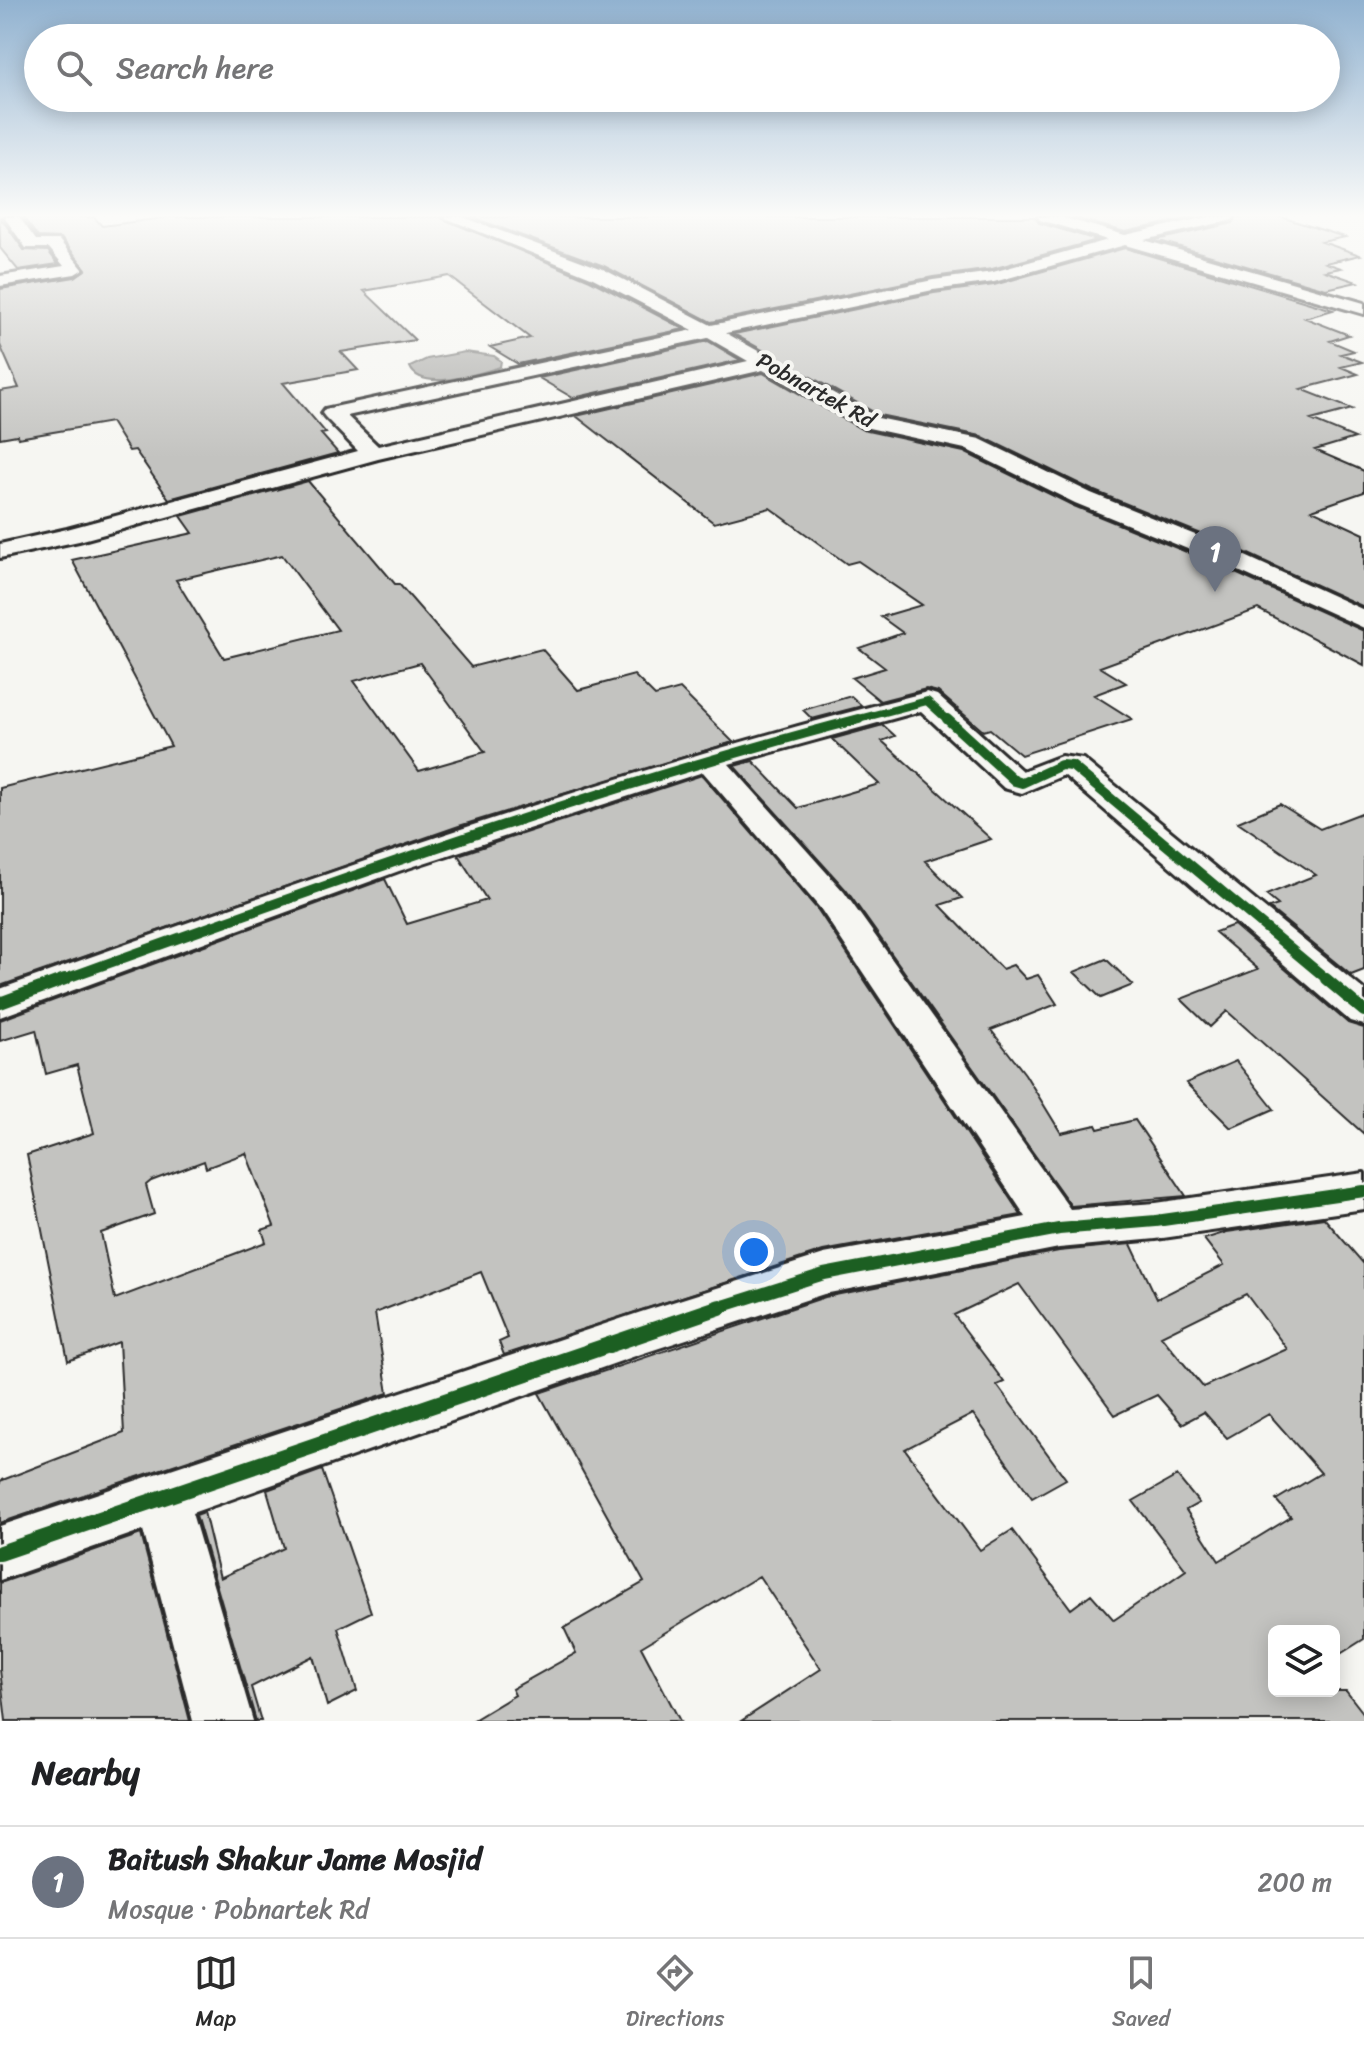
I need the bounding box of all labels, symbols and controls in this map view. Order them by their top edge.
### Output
search box [24,24,1340,112]
text: Search here [116,41,274,95]
icon: search [52,46,96,90]
street label: Pobnartek Rd [749,341,884,440]
pin: 1 [1189,526,1241,592]
your location [734,1232,774,1272]
map controls [1268,1625,1340,1697]
button: layers [1268,1625,1340,1697]
text: Nearby [32,1743,140,1803]
text: Baitush Shakur Jame Mosjid [108,1832,481,1886]
text: 1 [52,1859,64,1905]
text: 200 m [1257,1859,1332,1905]
text: Mosque · Pobnartek Rd [108,1886,369,1932]
tab: Map [194,1951,238,2038]
tab: Directions [626,1951,724,2038]
tab: Saved [1112,1951,1170,2038]

